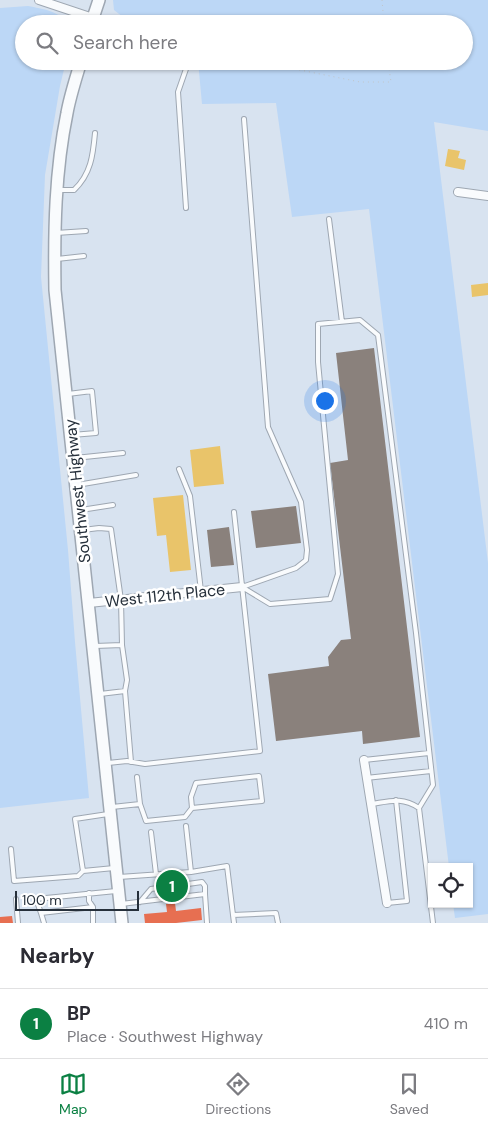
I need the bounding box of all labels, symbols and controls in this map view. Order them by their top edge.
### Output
search box [15,15,473,70]
icon: search [33,29,61,57]
text: Search here [73,30,178,55]
your location [312,388,338,414]
street label: Southwest Highway [59,418,96,564]
street label: West 112th Place [104,579,226,612]
map controls [428,863,473,908]
button: locate [428,863,473,908]
pin: 1 [156,867,188,905]
scale bar [15,888,139,911]
text: 100 m [22,891,62,909]
text: Nearby [20,942,94,970]
text: BP [67,1001,91,1026]
text: 1 [33,1013,39,1034]
text: 410 m [424,1013,468,1034]
text: Place · Southwest Highway [67,1026,263,1047]
tab: Map [59,1070,87,1118]
tab: Directions [206,1070,271,1118]
tab: Saved [390,1070,429,1118]

